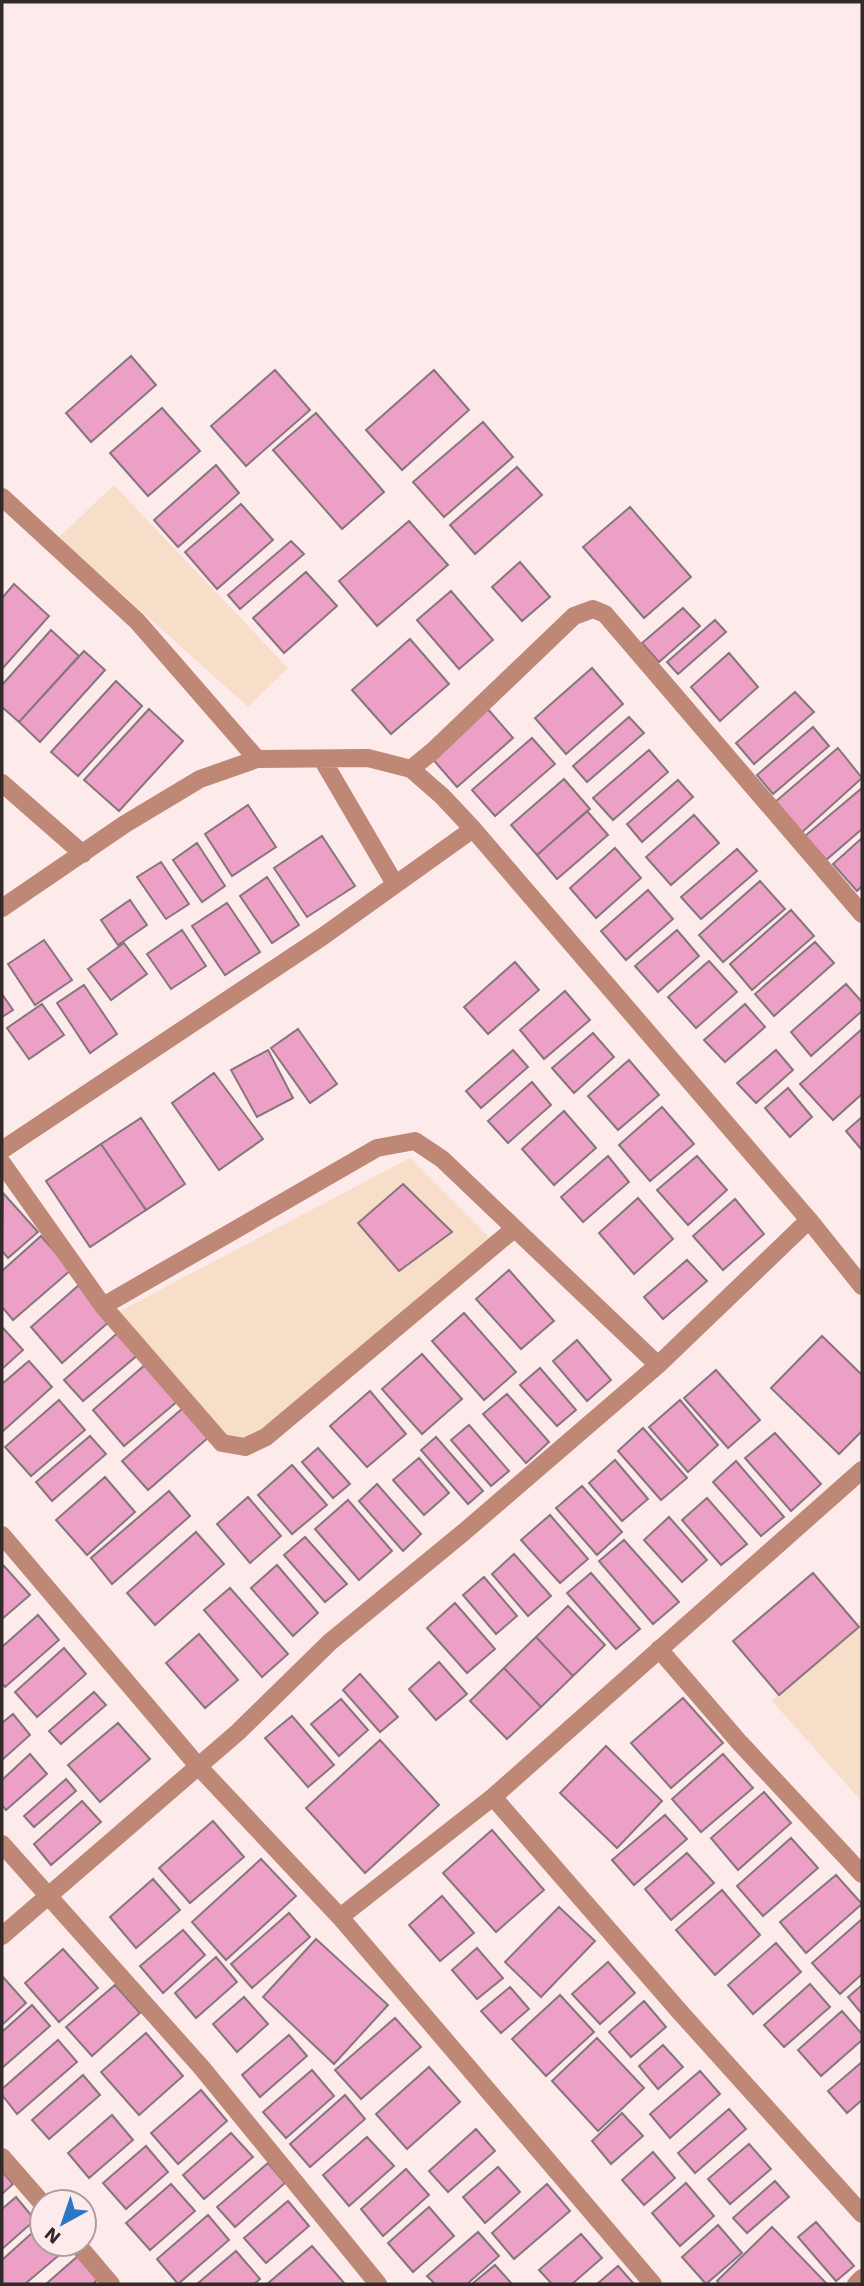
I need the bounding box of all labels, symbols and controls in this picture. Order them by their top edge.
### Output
north arrow [28,2188,98,2258]
text: N [40,2222,65,2249]

